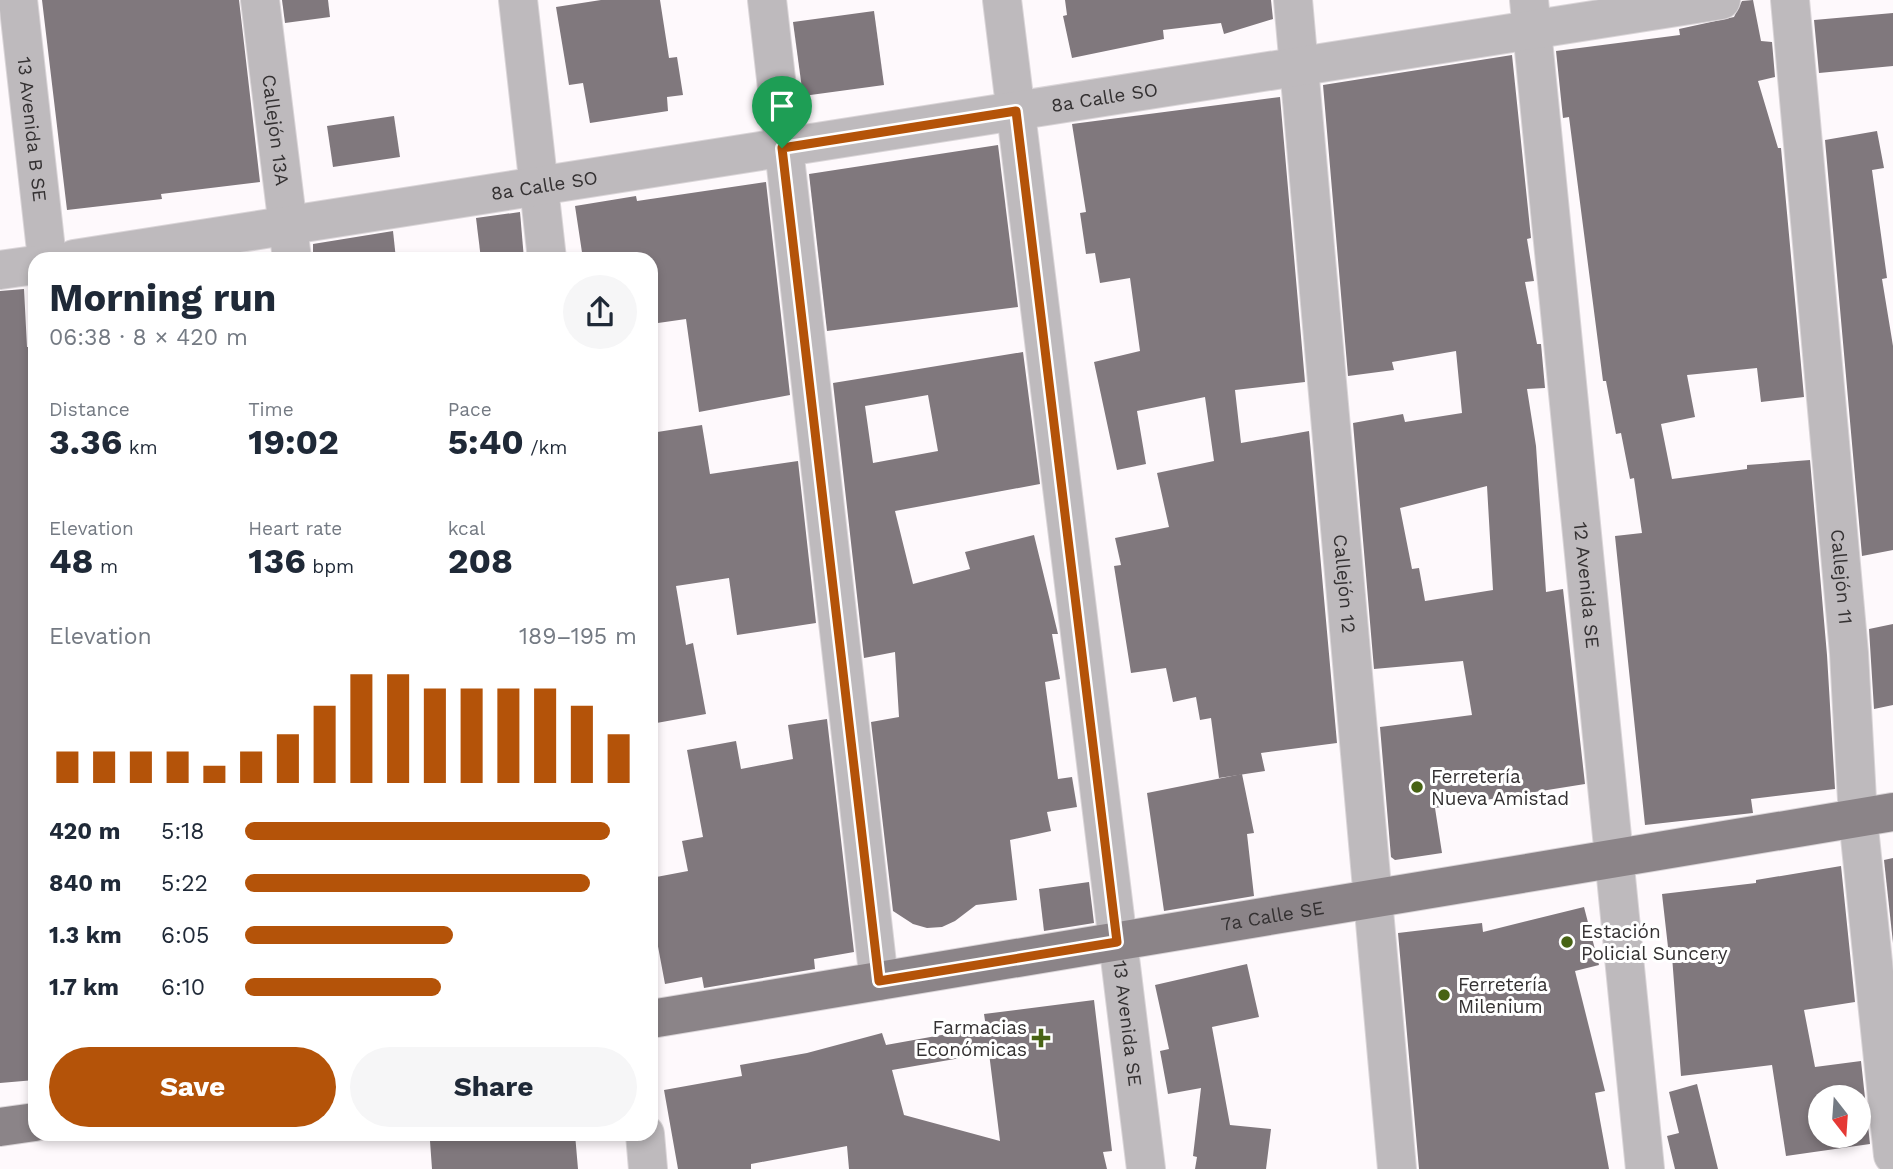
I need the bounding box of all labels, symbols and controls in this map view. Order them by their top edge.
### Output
street label: 13 Avenida B SE [12,56,52,203]
street label: Callejón 13A [257,73,294,187]
pin [752,76,812,148]
street label: 8a Calle SO [1049,78,1159,117]
icon: arrive [763,87,801,125]
street label: 8a Calle SO [489,166,599,205]
button: share [563,275,637,349]
text: Morning run [49,276,276,320]
text: 06:38 · 8 × 420 m [49,324,248,351]
text: Distance [49,398,130,421]
text: Time [248,398,294,421]
text: Pace [448,398,492,421]
text: 3.36 [49,421,122,463]
text: 19:02 [248,421,339,463]
text: 5:40 [448,421,524,463]
text: km [122,436,158,459]
text: /km [524,436,567,459]
text: Elevation [49,517,134,540]
text: Heart rate [248,517,342,540]
text: kcal [448,517,485,540]
street label: 12 Avenida SE [1569,521,1604,649]
street label: Callejón 11 [1826,528,1857,625]
street label: Callejón 12 [1329,533,1360,634]
text: 48 [49,540,94,582]
text: 136 [248,540,306,582]
text: 208 [448,540,513,582]
text: m [94,555,118,578]
text: bpm [306,555,354,578]
text: Elevation [49,623,152,650]
text: 189–195 m [519,623,637,650]
place label: Ferretería Nueva Amistad [1431,765,1569,810]
marker: Ferretería Nueva Amistad [1409,779,1425,795]
text: 420 m [49,818,120,845]
text: 5:18 [161,818,204,845]
text: 840 m [49,870,121,897]
text: 5:22 [161,870,208,897]
street label: 7a Calle SE [1219,896,1326,936]
place label: Estación Policial Suncery [1581,920,1728,965]
text: 1.3 km [49,922,122,949]
text: 6:05 [161,922,209,949]
marker: Estación Policial Suncery [1559,934,1575,950]
street label: 13 Avenida SE [1108,959,1147,1088]
place label: Ferretería Milenium [1458,973,1548,1018]
text: 1.7 km [49,974,119,1001]
text: 6:10 [161,974,205,1001]
marker: Ferretería Milenium [1436,987,1452,1003]
place label: Farmacias Económicas [915,1016,1027,1061]
marker: Farmacias Económicas [1033,1030,1049,1046]
button: Save [49,1047,336,1127]
button: Share [350,1047,637,1127]
north arrow [1808,1085,1871,1148]
map controls [1808,1085,1871,1148]

